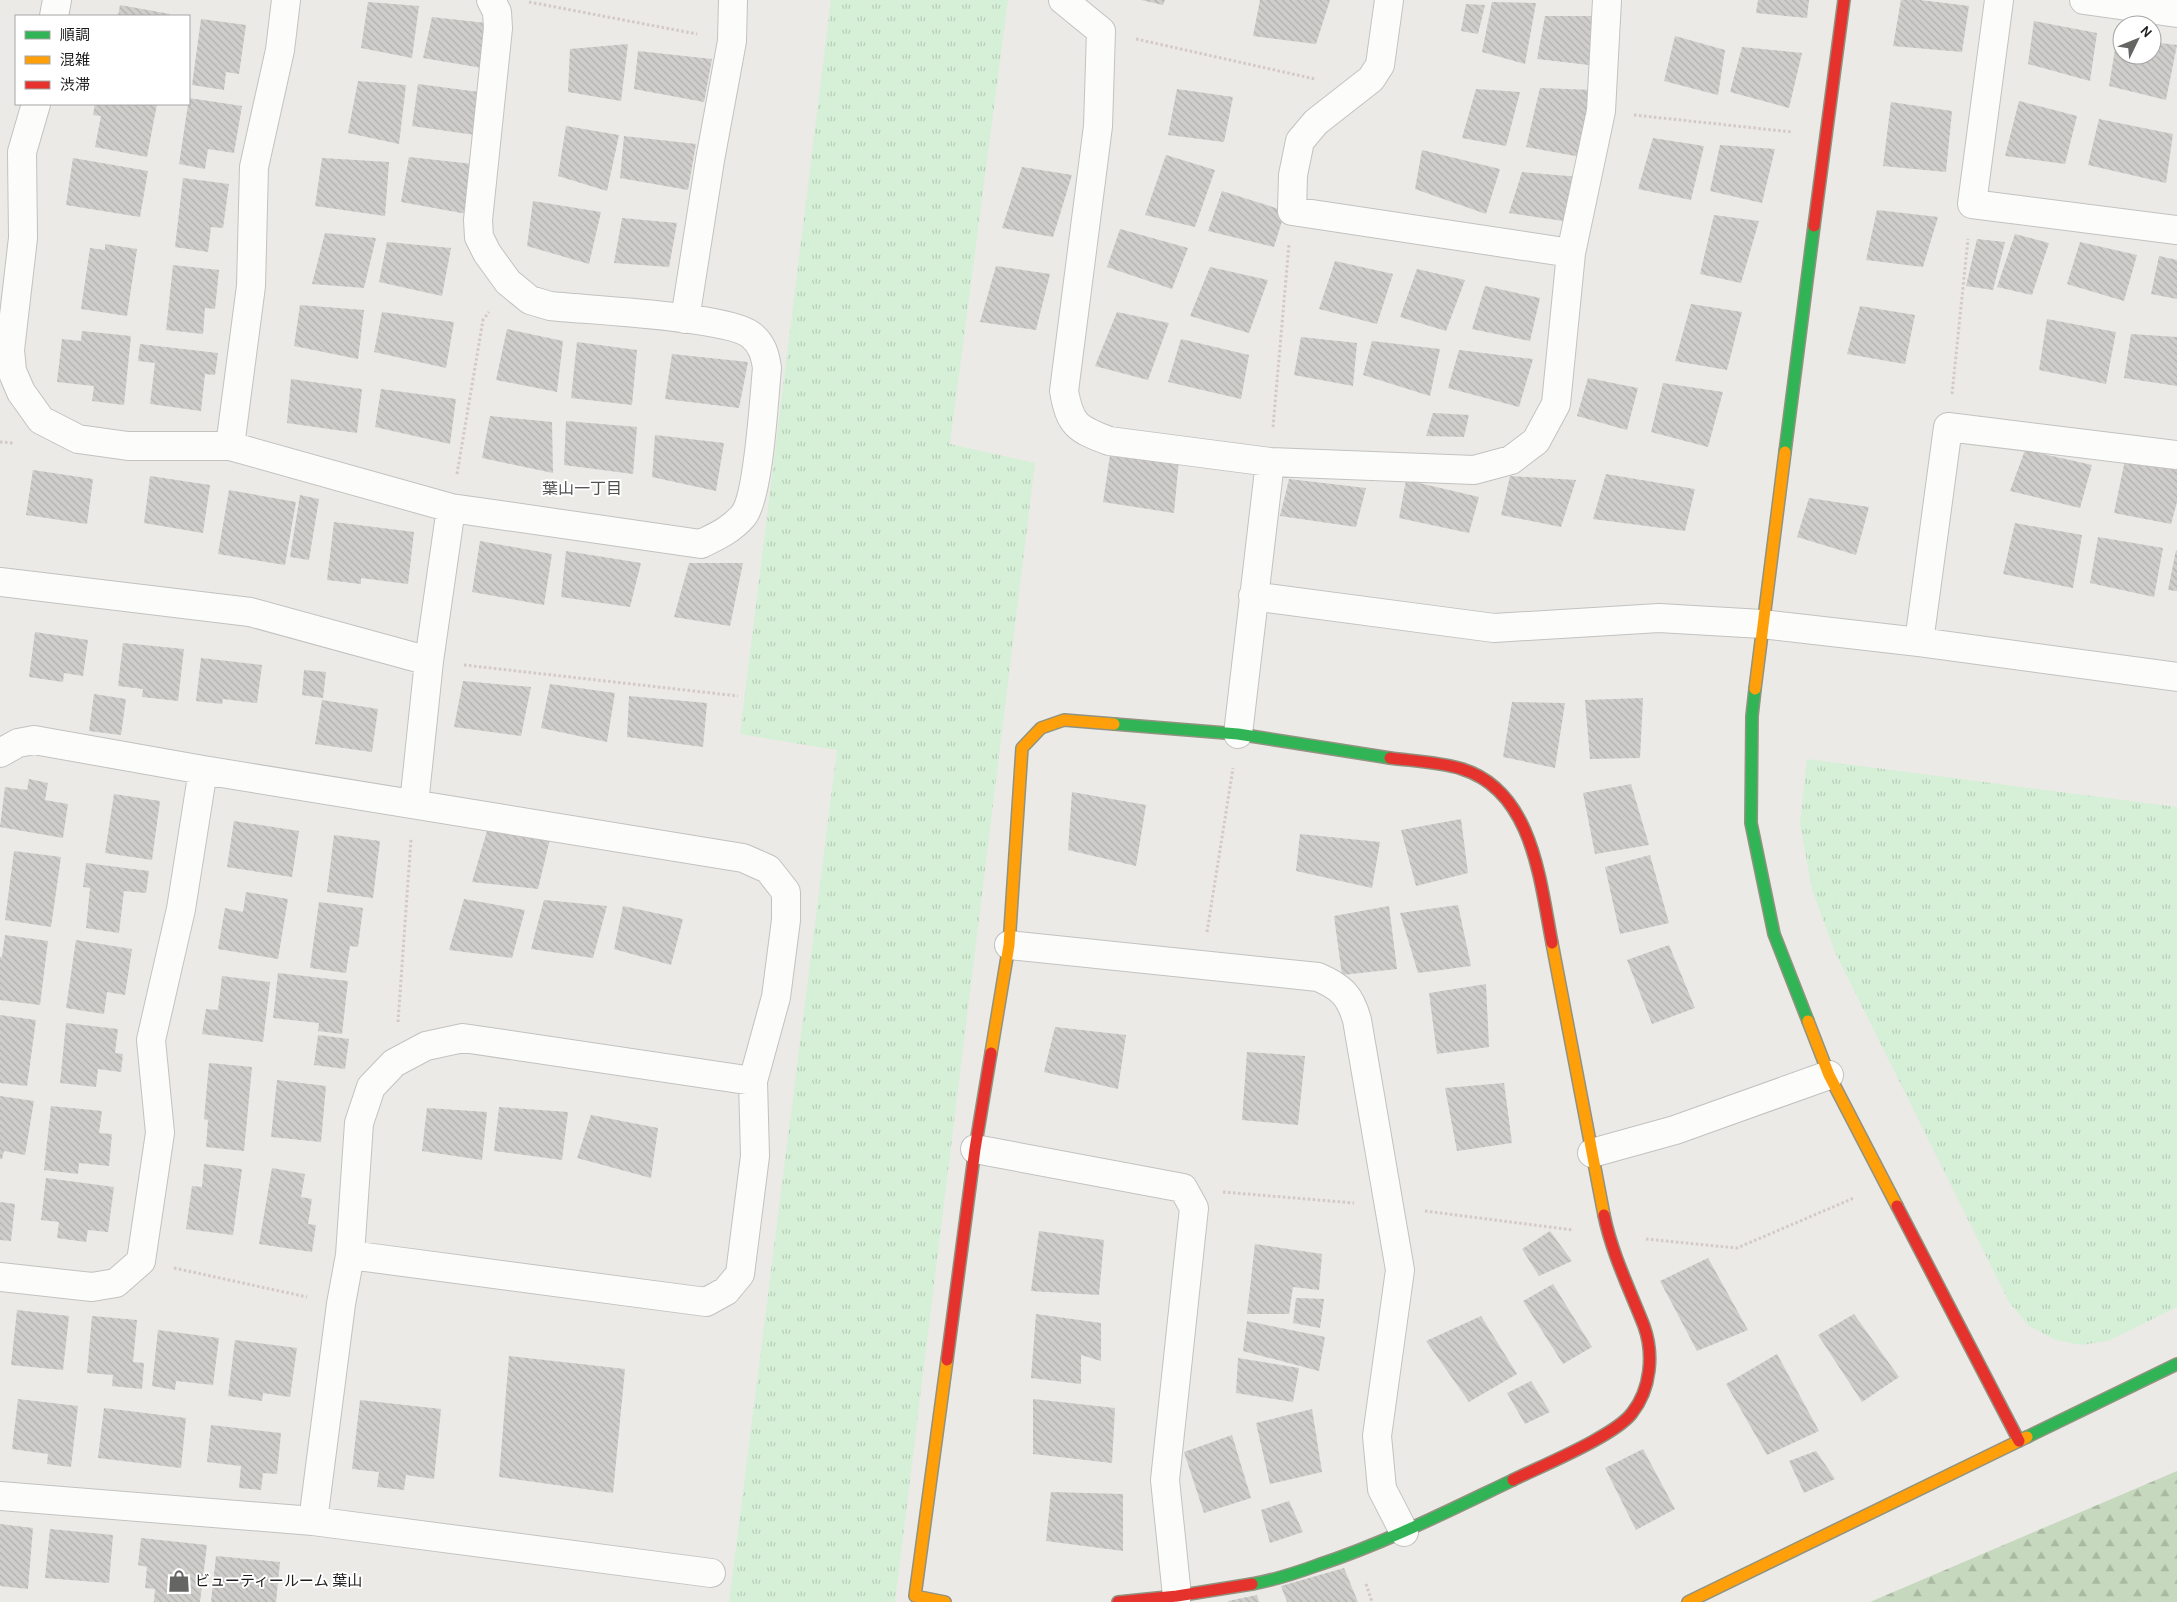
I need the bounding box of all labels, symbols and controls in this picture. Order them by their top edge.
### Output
legend [15,15,190,105]
north arrow [2112,15,2162,65]
text: N [2136,22,2156,41]
text: 順調 [60,26,90,44]
text: 混雑 [60,51,90,69]
text: 渋滞 [60,76,90,94]
district label: 葉山一丁目 [542,479,622,498]
shop icon: ビューティールーム 葉山 [166,1568,192,1594]
place label: ビューティールーム 葉山 [195,1572,362,1590]

